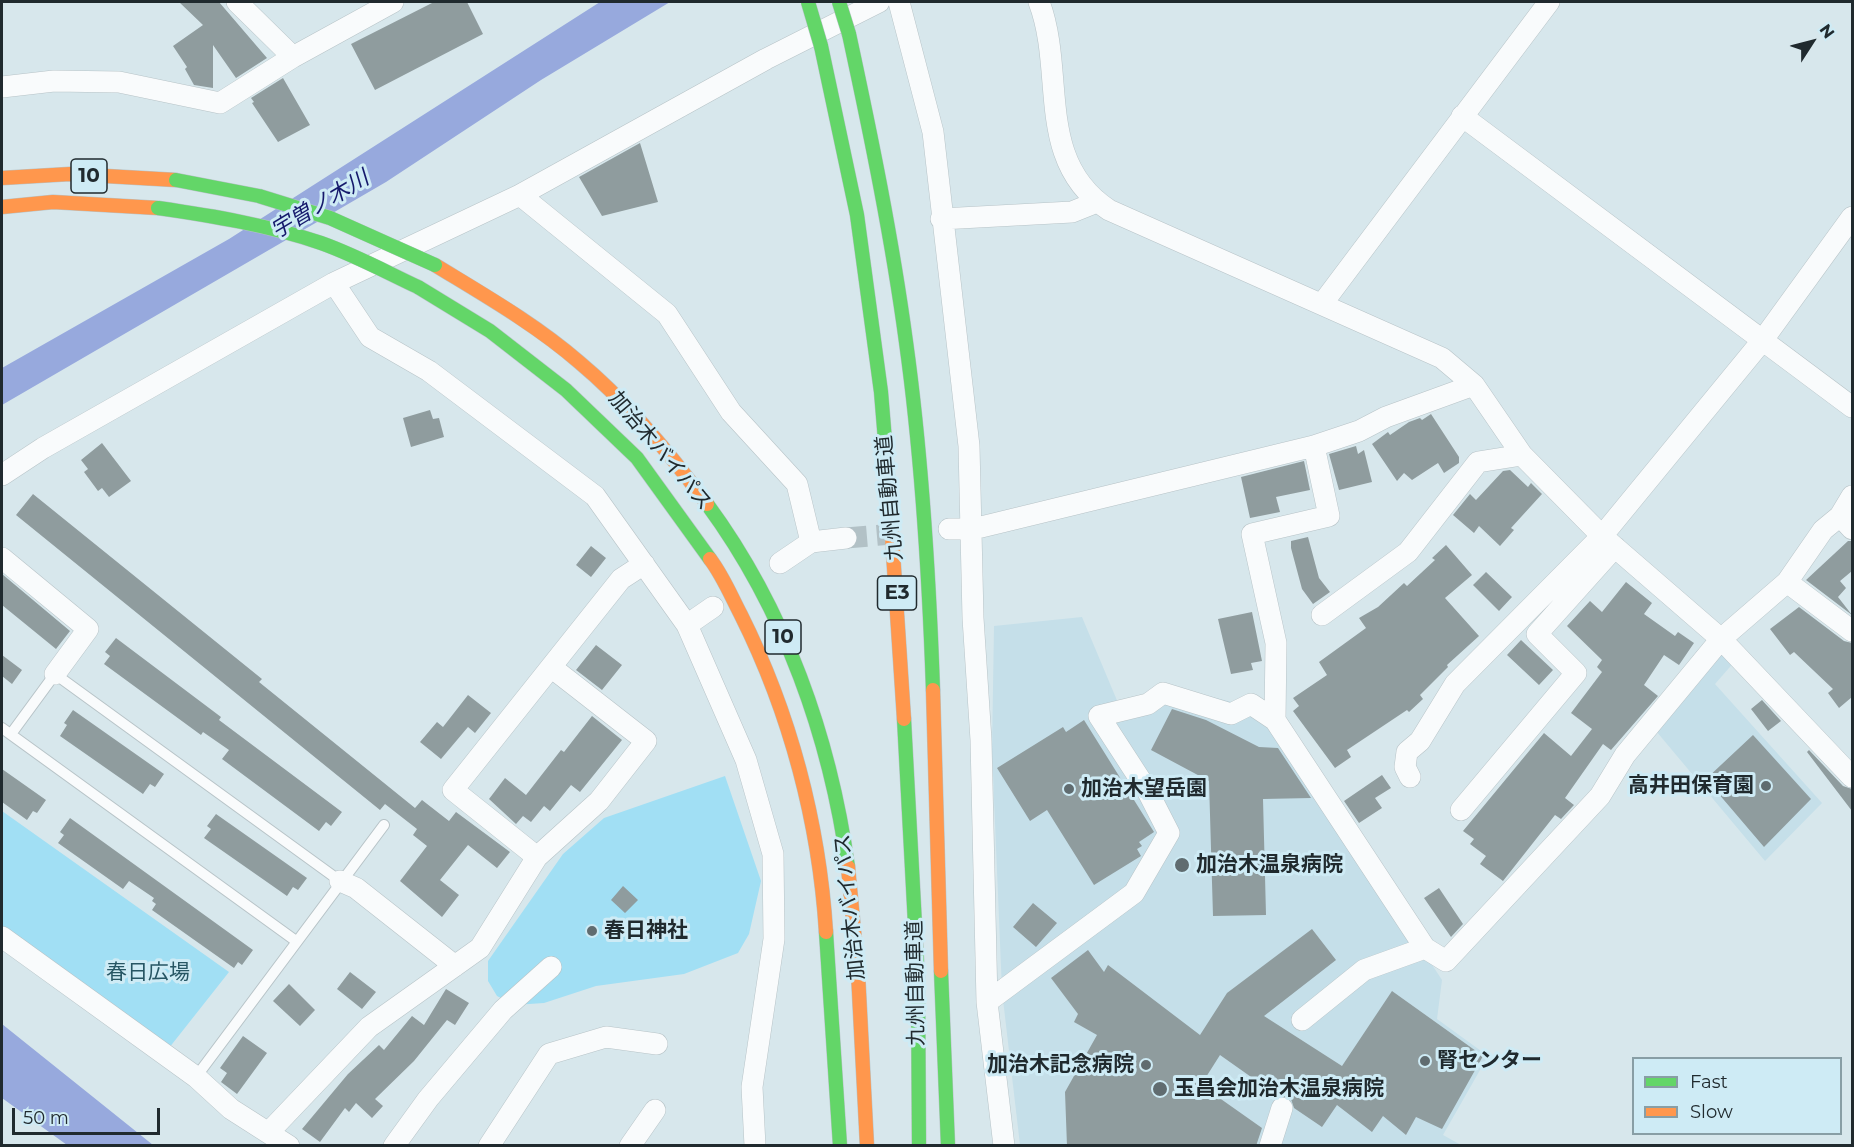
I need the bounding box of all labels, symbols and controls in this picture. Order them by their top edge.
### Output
north arrow [1782,12,1842,72]
text: N [1815,20,1838,42]
road number: 10 [71,159,107,193]
water label: 宇曽ノ木川 [266,165,374,245]
street label: 加治木バイパス [603,387,717,515]
street label: 九州自動車道 [872,434,908,562]
road number: E3 [878,576,916,610]
road number: 10 [765,620,801,654]
place label: 高井田保育園 [1628,773,1754,799]
place label: 加治木望岳園 [1081,776,1207,802]
marker: 高井田保育園 [1759,779,1773,793]
marker: 加治木望岳園 [1062,782,1076,796]
street label: 加治木バイパス [830,833,870,981]
place label: 加治木温泉病院 [1196,852,1343,878]
marker: 加治木温泉病院 [1173,856,1191,874]
place label: 春日神社 [604,918,688,944]
street label: 九州自動車道 [902,920,930,1046]
marker: 春日神社 [585,924,599,938]
park label: 春日広場 [106,960,190,986]
place label: 腎センター [1437,1048,1542,1074]
place label: 加治木記念病院 [987,1052,1134,1078]
marker: 腎センター [1418,1054,1432,1068]
legend [1632,1057,1842,1135]
marker: 加治木記念病院 [1139,1058,1153,1072]
text: Fast [1690,1071,1728,1093]
place label: 玉昌会加治木温泉病院 [1174,1076,1384,1102]
marker: 玉昌会加治木温泉病院 [1151,1080,1169,1098]
scale bar [15,1096,164,1134]
text: Slow [1690,1101,1733,1123]
text: 50 m [23,1107,69,1129]

